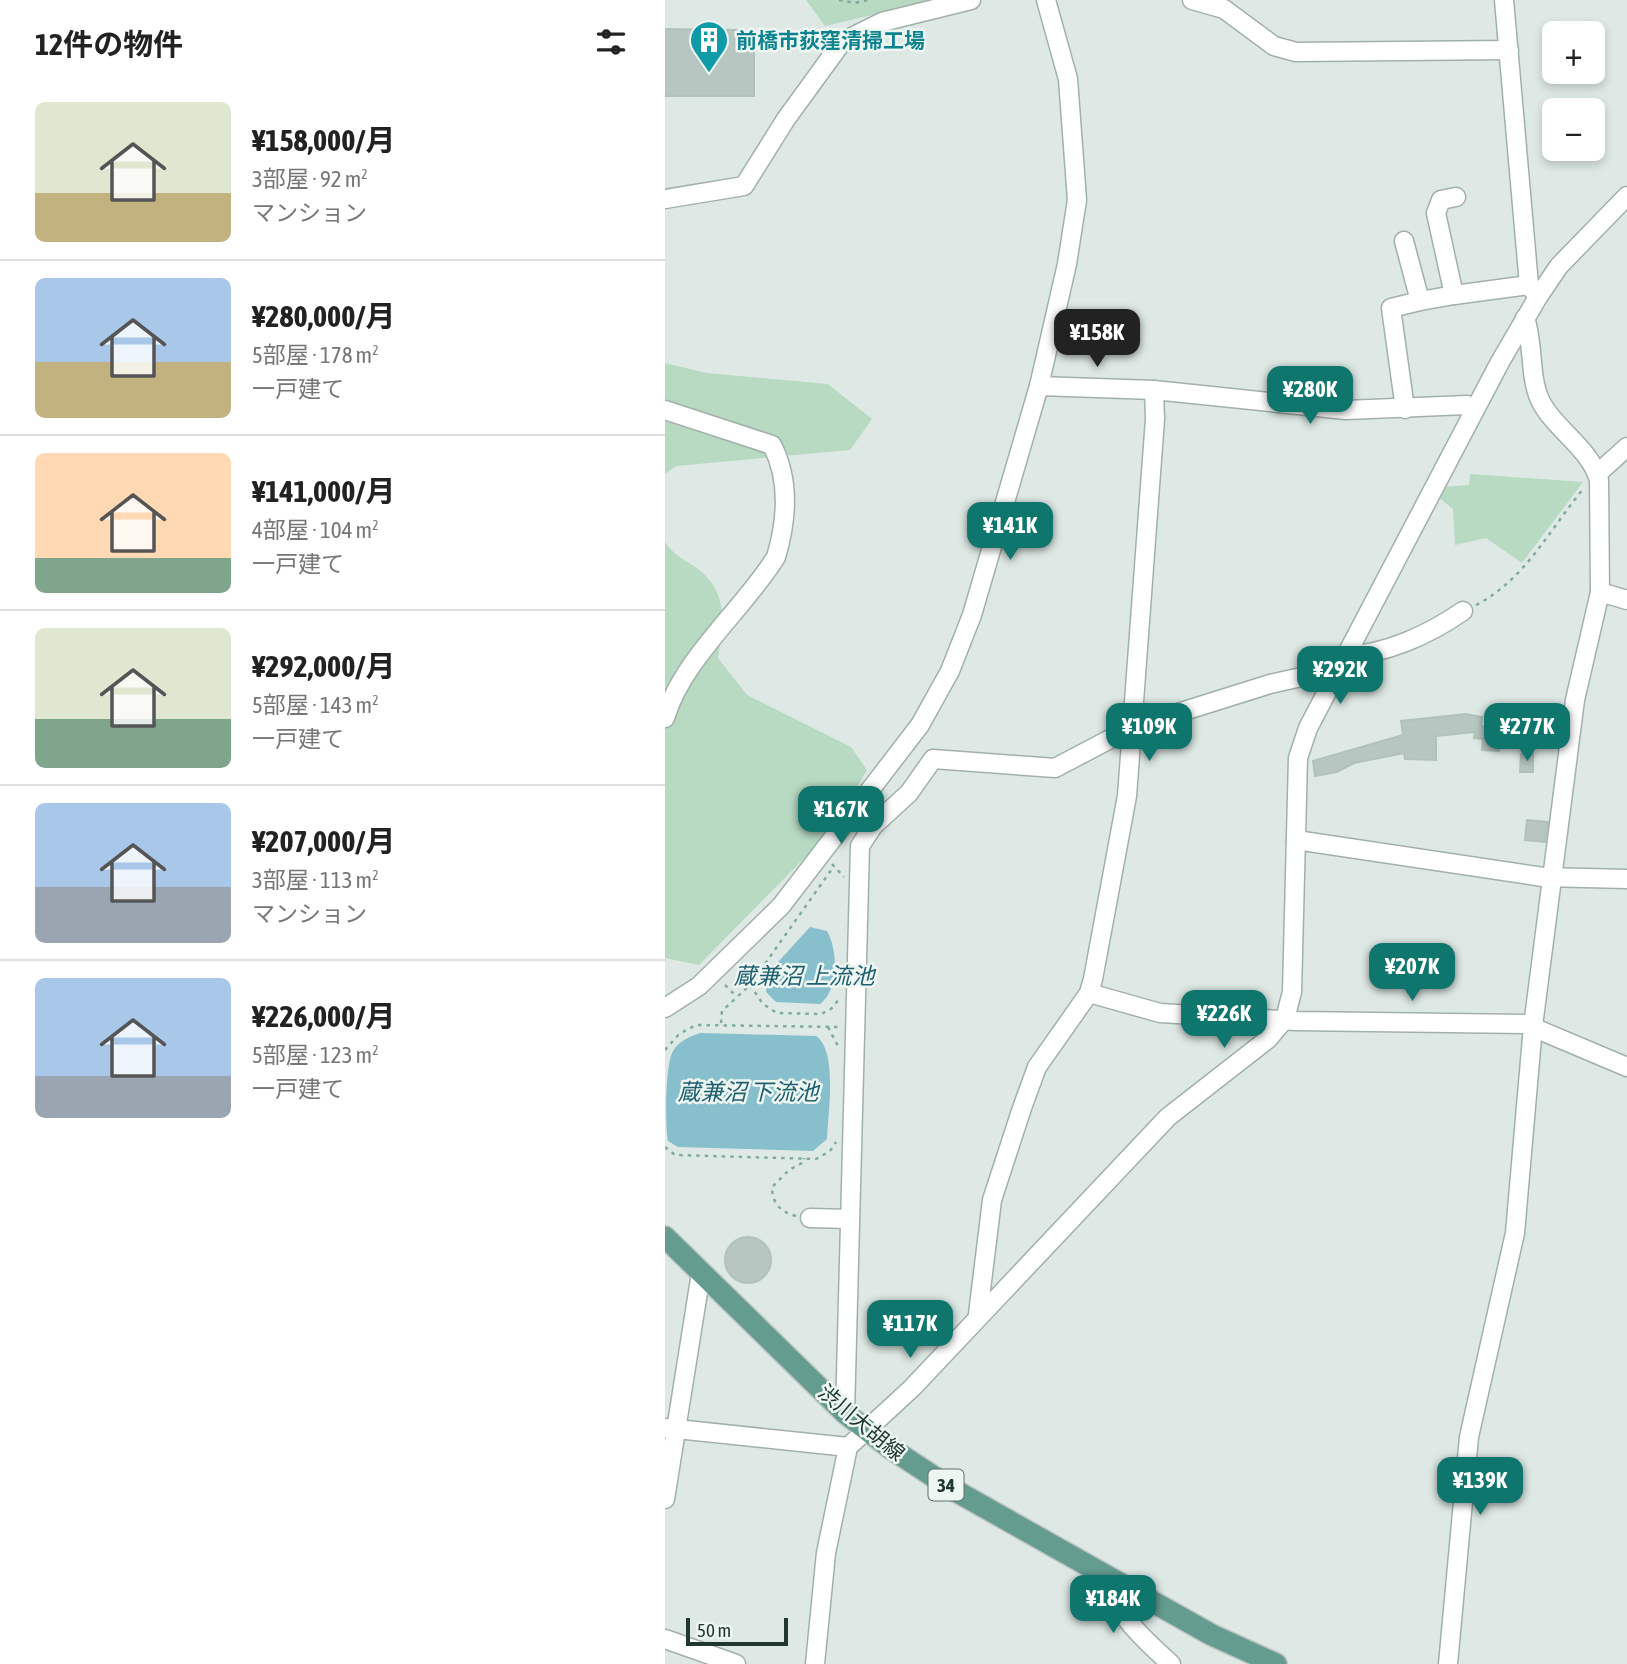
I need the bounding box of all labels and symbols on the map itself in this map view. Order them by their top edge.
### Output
building icon: 前橋市荻窪清掃工場 [688,19,730,74]
place label: 前橋市荻窪清掃工場 [736,28,925,52]
pin: ¥158K [1048,310,1146,369]
pin: ¥280K [1261,366,1359,426]
pin: ¥141K [961,503,1059,562]
pin: ¥292K [1291,646,1389,706]
pin: ¥109K [1100,704,1198,763]
pin: ¥277K [1478,704,1576,763]
pin: ¥167K [792,786,890,846]
pin: ¥207K [1363,944,1461,1003]
water label: 蔵兼沼 上流池 [733,963,877,989]
pin: ¥226K [1175,990,1273,1050]
water label: 蔵兼沼 下流池 [677,1079,821,1105]
pin: ¥117K [861,1300,959,1360]
street label: 渋川大胡線 [814,1379,910,1465]
pin: ¥139K [1431,1458,1529,1517]
road number: 34 [929,1470,963,1500]
pin: ¥184K [1064,1576,1162,1635]
scale bar [686,1615,787,1647]

